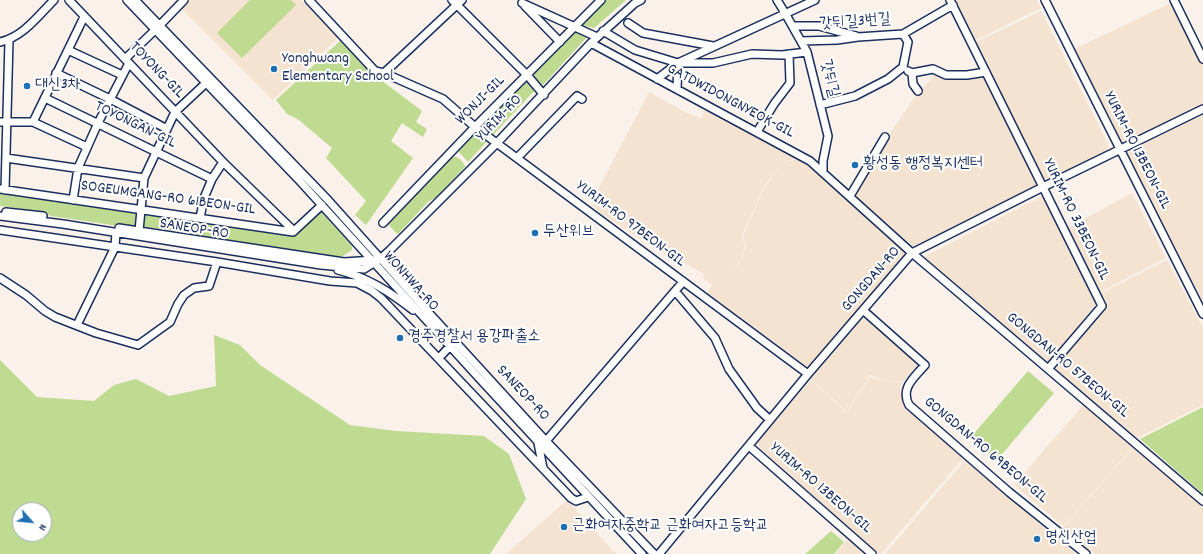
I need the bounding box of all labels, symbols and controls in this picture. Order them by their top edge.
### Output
street label: 갓뒤길3번길 [819,11,891,35]
street label: TOYONG-GIL [124,39,188,103]
place label: Yonghwang Elementary School [282,50,394,88]
street label: 갓뒤길 [814,58,842,100]
street label: GATDWIDONGNYEOK-GIL [663,60,797,144]
marker: Yonghwang Elementary School [269,64,279,74]
street label: WONJI-GIL [452,72,510,130]
place label: 대신3차 [35,76,81,96]
marker: 대신3차 [22,81,32,91]
street label: YURIM-RO 13BEON-GIL [1098,89,1174,213]
street label: YURIM-RO [473,91,527,147]
street label: TOYONGAN-GIL [91,98,179,154]
place label: 황성동 행정복지센터 [863,155,983,175]
street label: YURIM-RO 33BEON-GIL [1037,156,1113,284]
marker: 황성동 행정복지센터 [850,160,860,170]
street label: SOGEUMGANG-RO 61BEON-GIL [80,177,256,221]
street label: YURIM-RO 97BEON-GIL [571,178,689,272]
street label: SANEOP-RO [158,215,230,245]
place label: 두산위브 [543,223,594,243]
marker: 두산위브 [530,228,540,238]
street label: GONGDAN-RO [838,243,906,317]
street label: WONHWA-RO [378,248,442,316]
street label: GONGDAN-RO 57BEON-GIL [1002,309,1132,423]
place label: 경주경찰서 용강파출소 [408,328,540,348]
marker: 경주경찰서 용강파출소 [395,333,405,343]
street label: SANEOP-RO [491,362,553,426]
street label: GONGDAN-RO 69BEON-GIL [919,393,1051,509]
street label: YURIM-RO 13BEON-GIL [765,439,875,539]
north arrow [12,502,52,542]
place label: 근화여자중학교 근화여자고등학교 [572,517,769,537]
text: N [33,521,50,533]
marker: 근화여자중학교 근화여자고등학교 [559,522,569,532]
place label: 명신산업 [1045,529,1096,549]
marker: 명신산업 [1032,534,1042,544]

